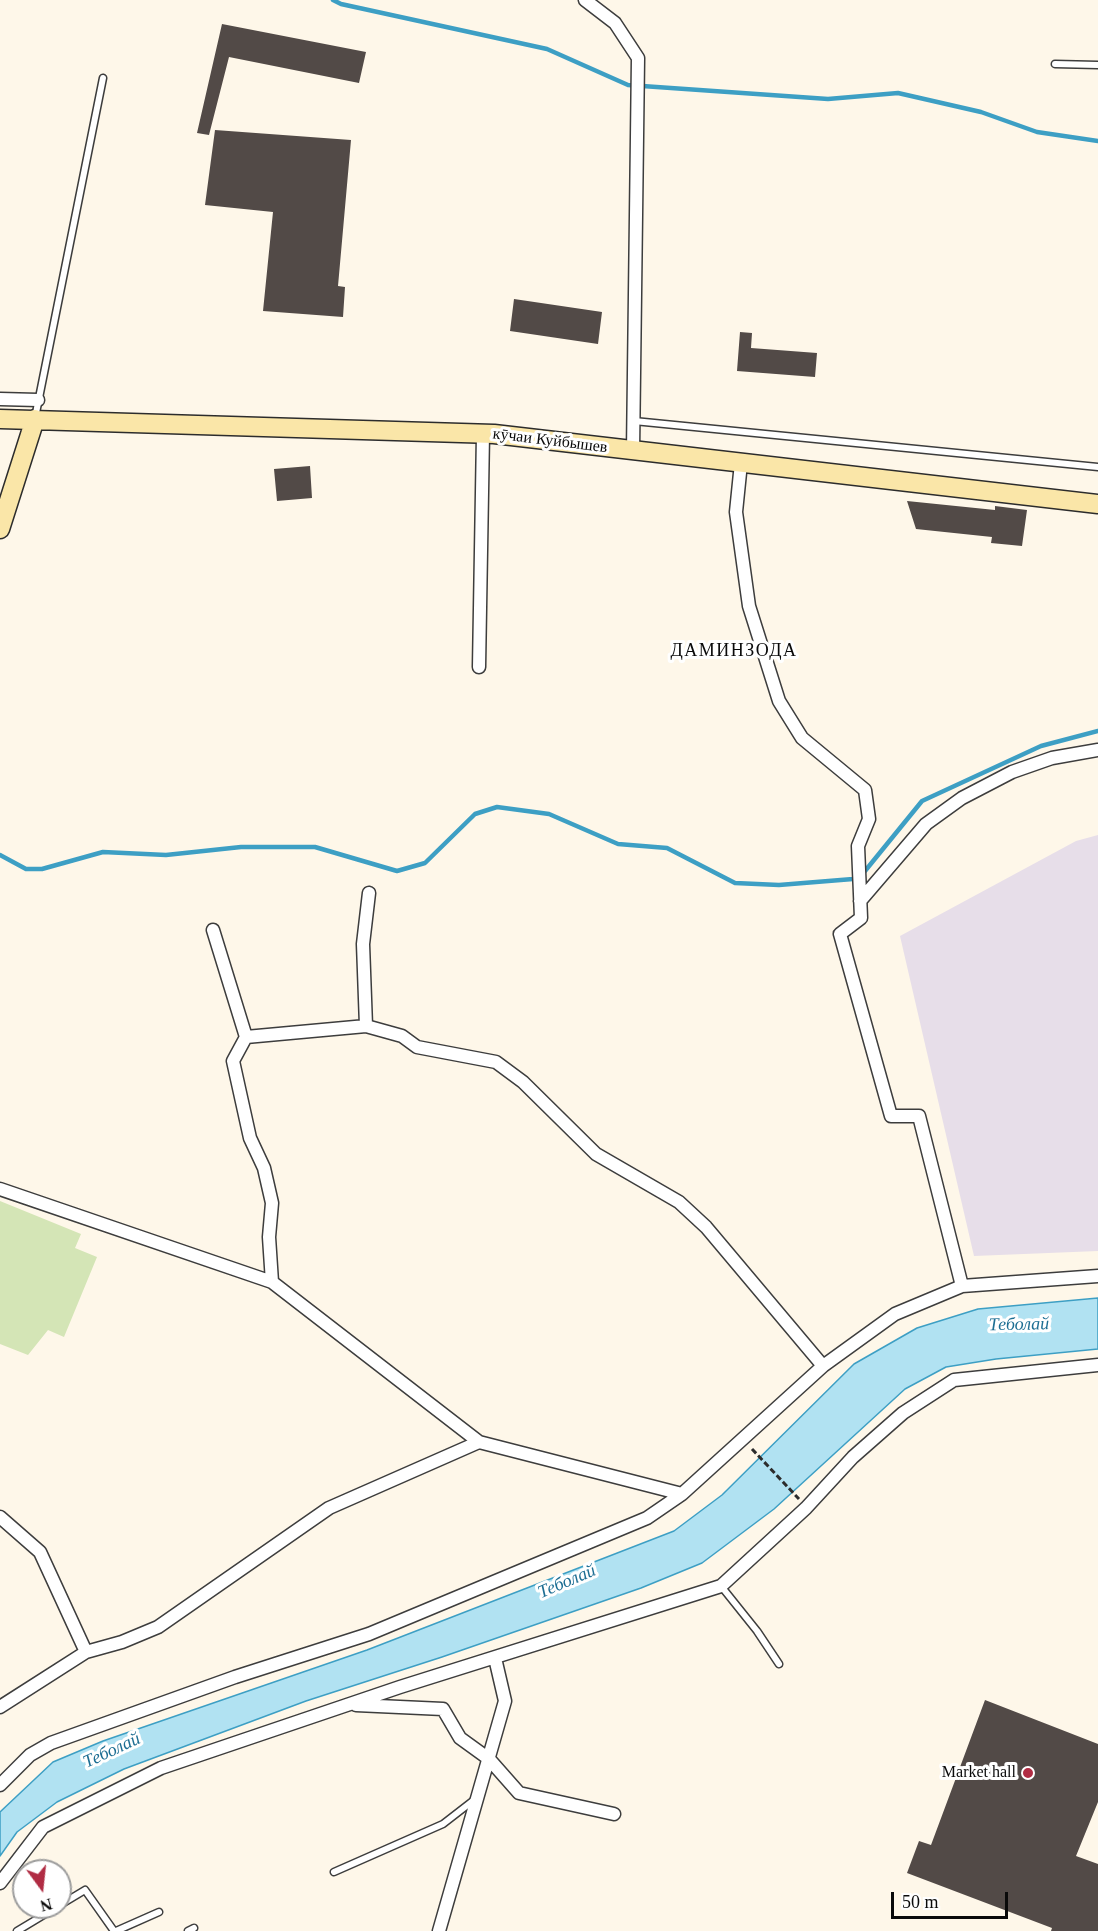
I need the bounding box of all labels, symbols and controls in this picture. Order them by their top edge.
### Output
street label: кӯчаи Куйбышев [492,424,608,458]
district label: ДАМИНЗОДА [670,640,798,662]
water label: Теболай [989,1314,1049,1336]
water label: Теболай [535,1560,599,1604]
water label: Теболай [80,1728,144,1774]
place label: Market hall [942,1763,1016,1783]
marker: Market hall [1021,1766,1035,1780]
north arrow [12,1859,72,1919]
scale bar [894,1880,1011,1918]
text: 50 m [902,1892,939,1912]
text: N [38,1895,54,1915]

